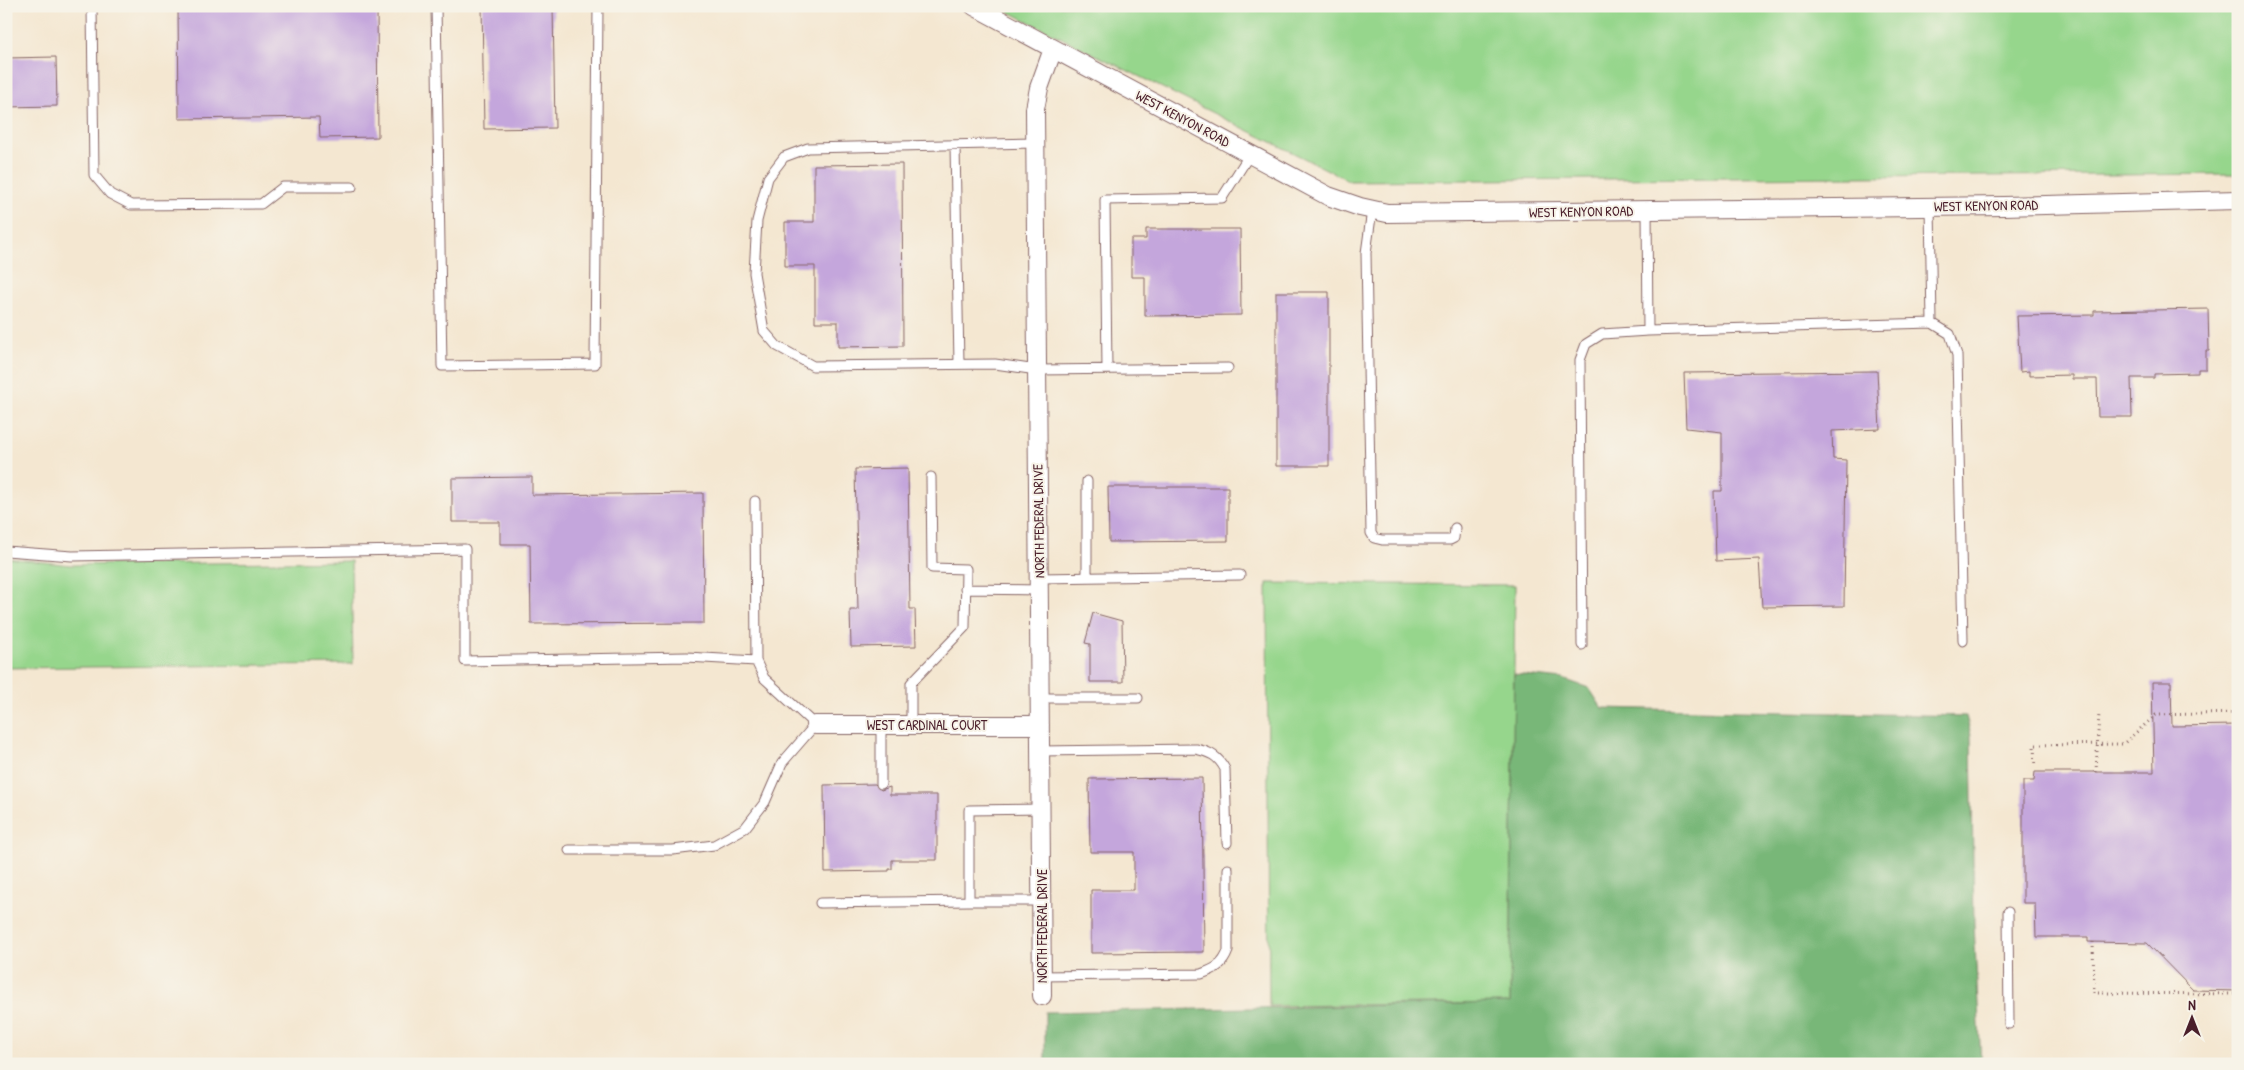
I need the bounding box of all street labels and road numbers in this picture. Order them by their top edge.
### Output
street label: WEST KENYON ROAD [1133,85,1234,151]
street label: WEST KENYON ROAD [1934,195,2039,215]
street label: WEST KENYON ROAD [1529,201,1634,221]
street label: NORTH FEDERAL DRIVE [1028,464,1048,578]
street label: WEST CARDINAL COURT [867,715,988,734]
street label: NORTH FEDERAL DRIVE [1032,869,1051,983]

